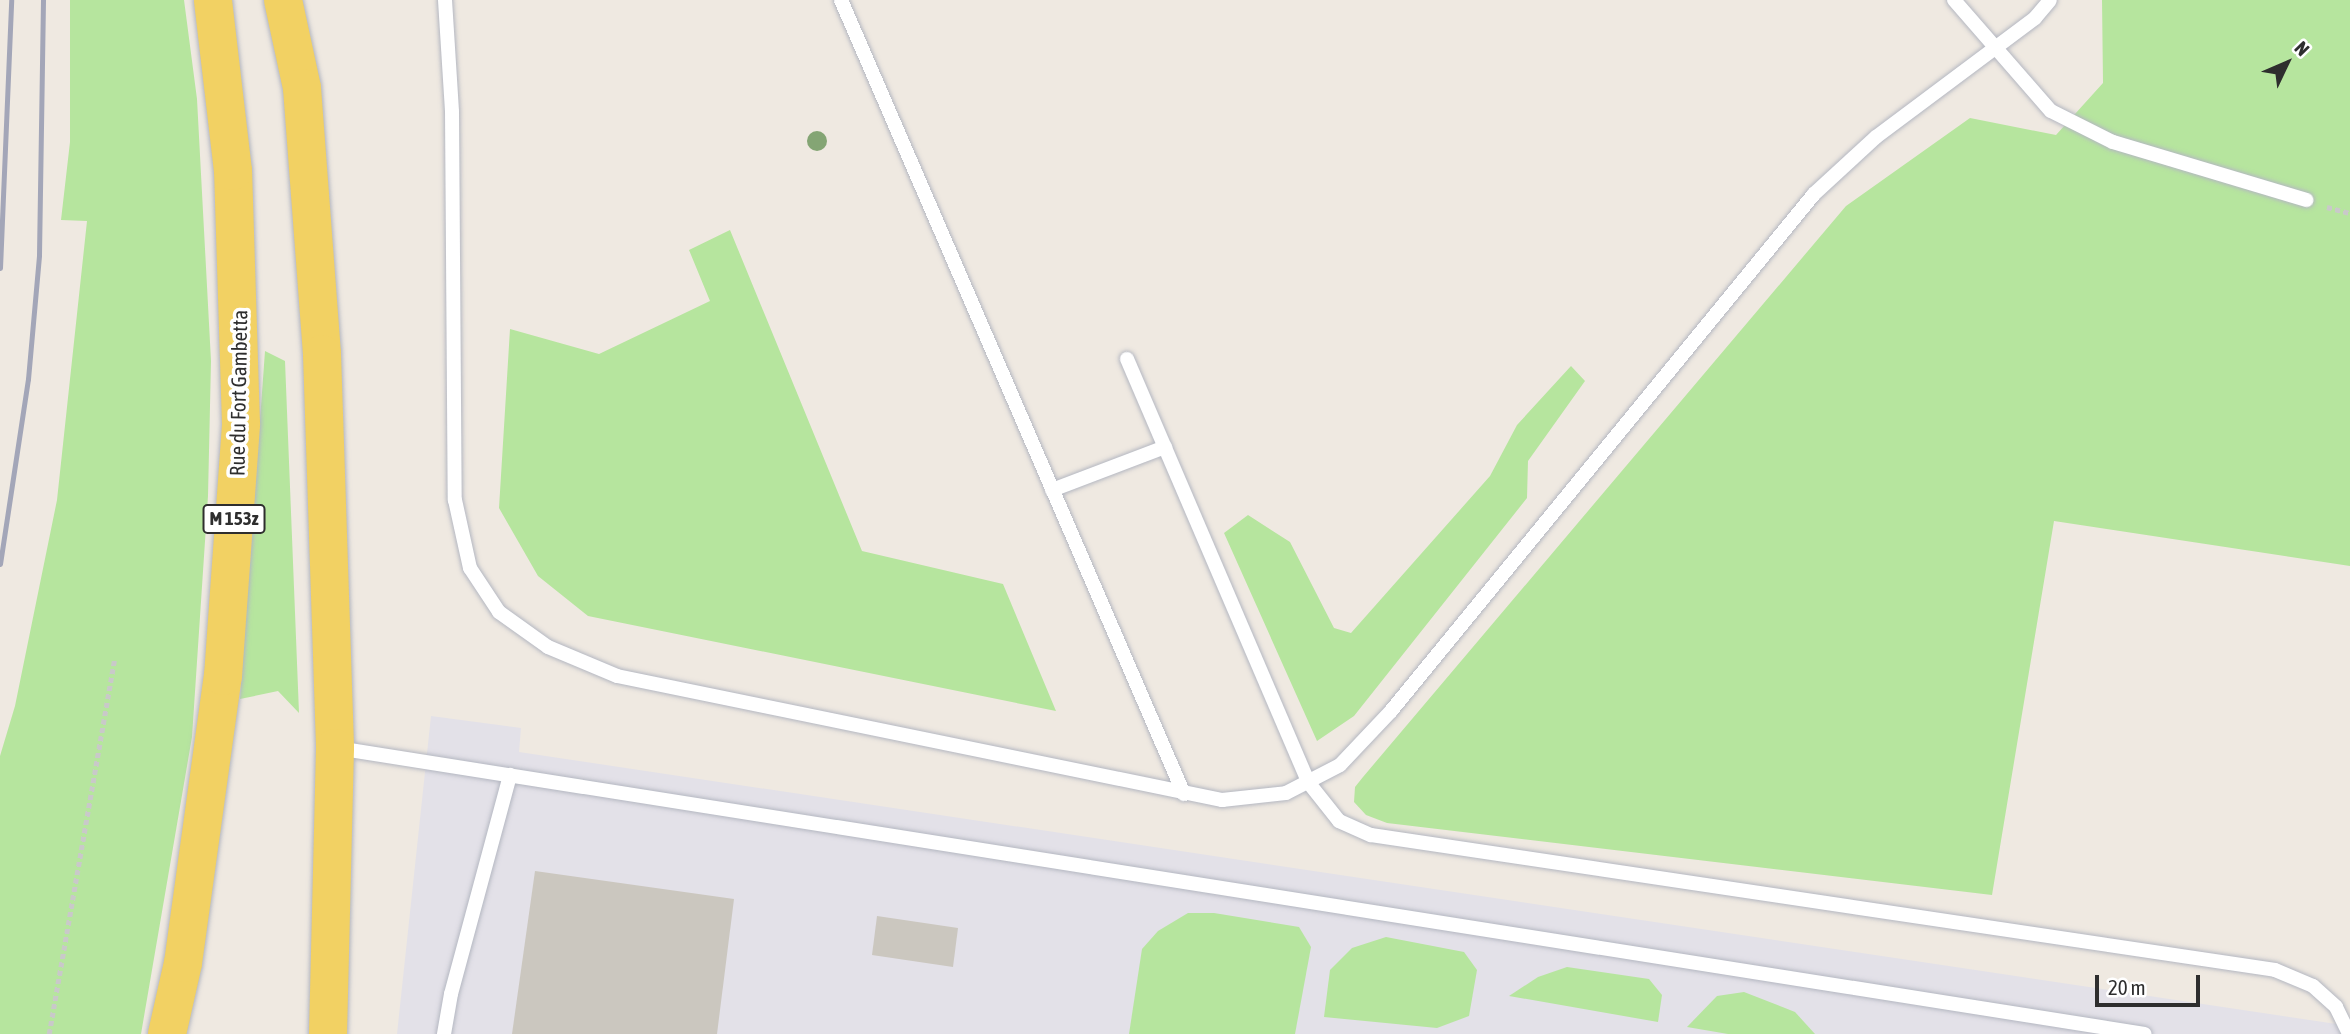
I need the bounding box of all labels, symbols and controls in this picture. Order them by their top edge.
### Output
north arrow [2252,28,2322,98]
text: N [2290,37,2314,60]
street label: Rue du Fort Gambetta [224,310,252,476]
road number: M 153z [202,504,266,534]
scale bar [2098,960,2203,1004]
text: 20 m [2108,975,2146,999]

